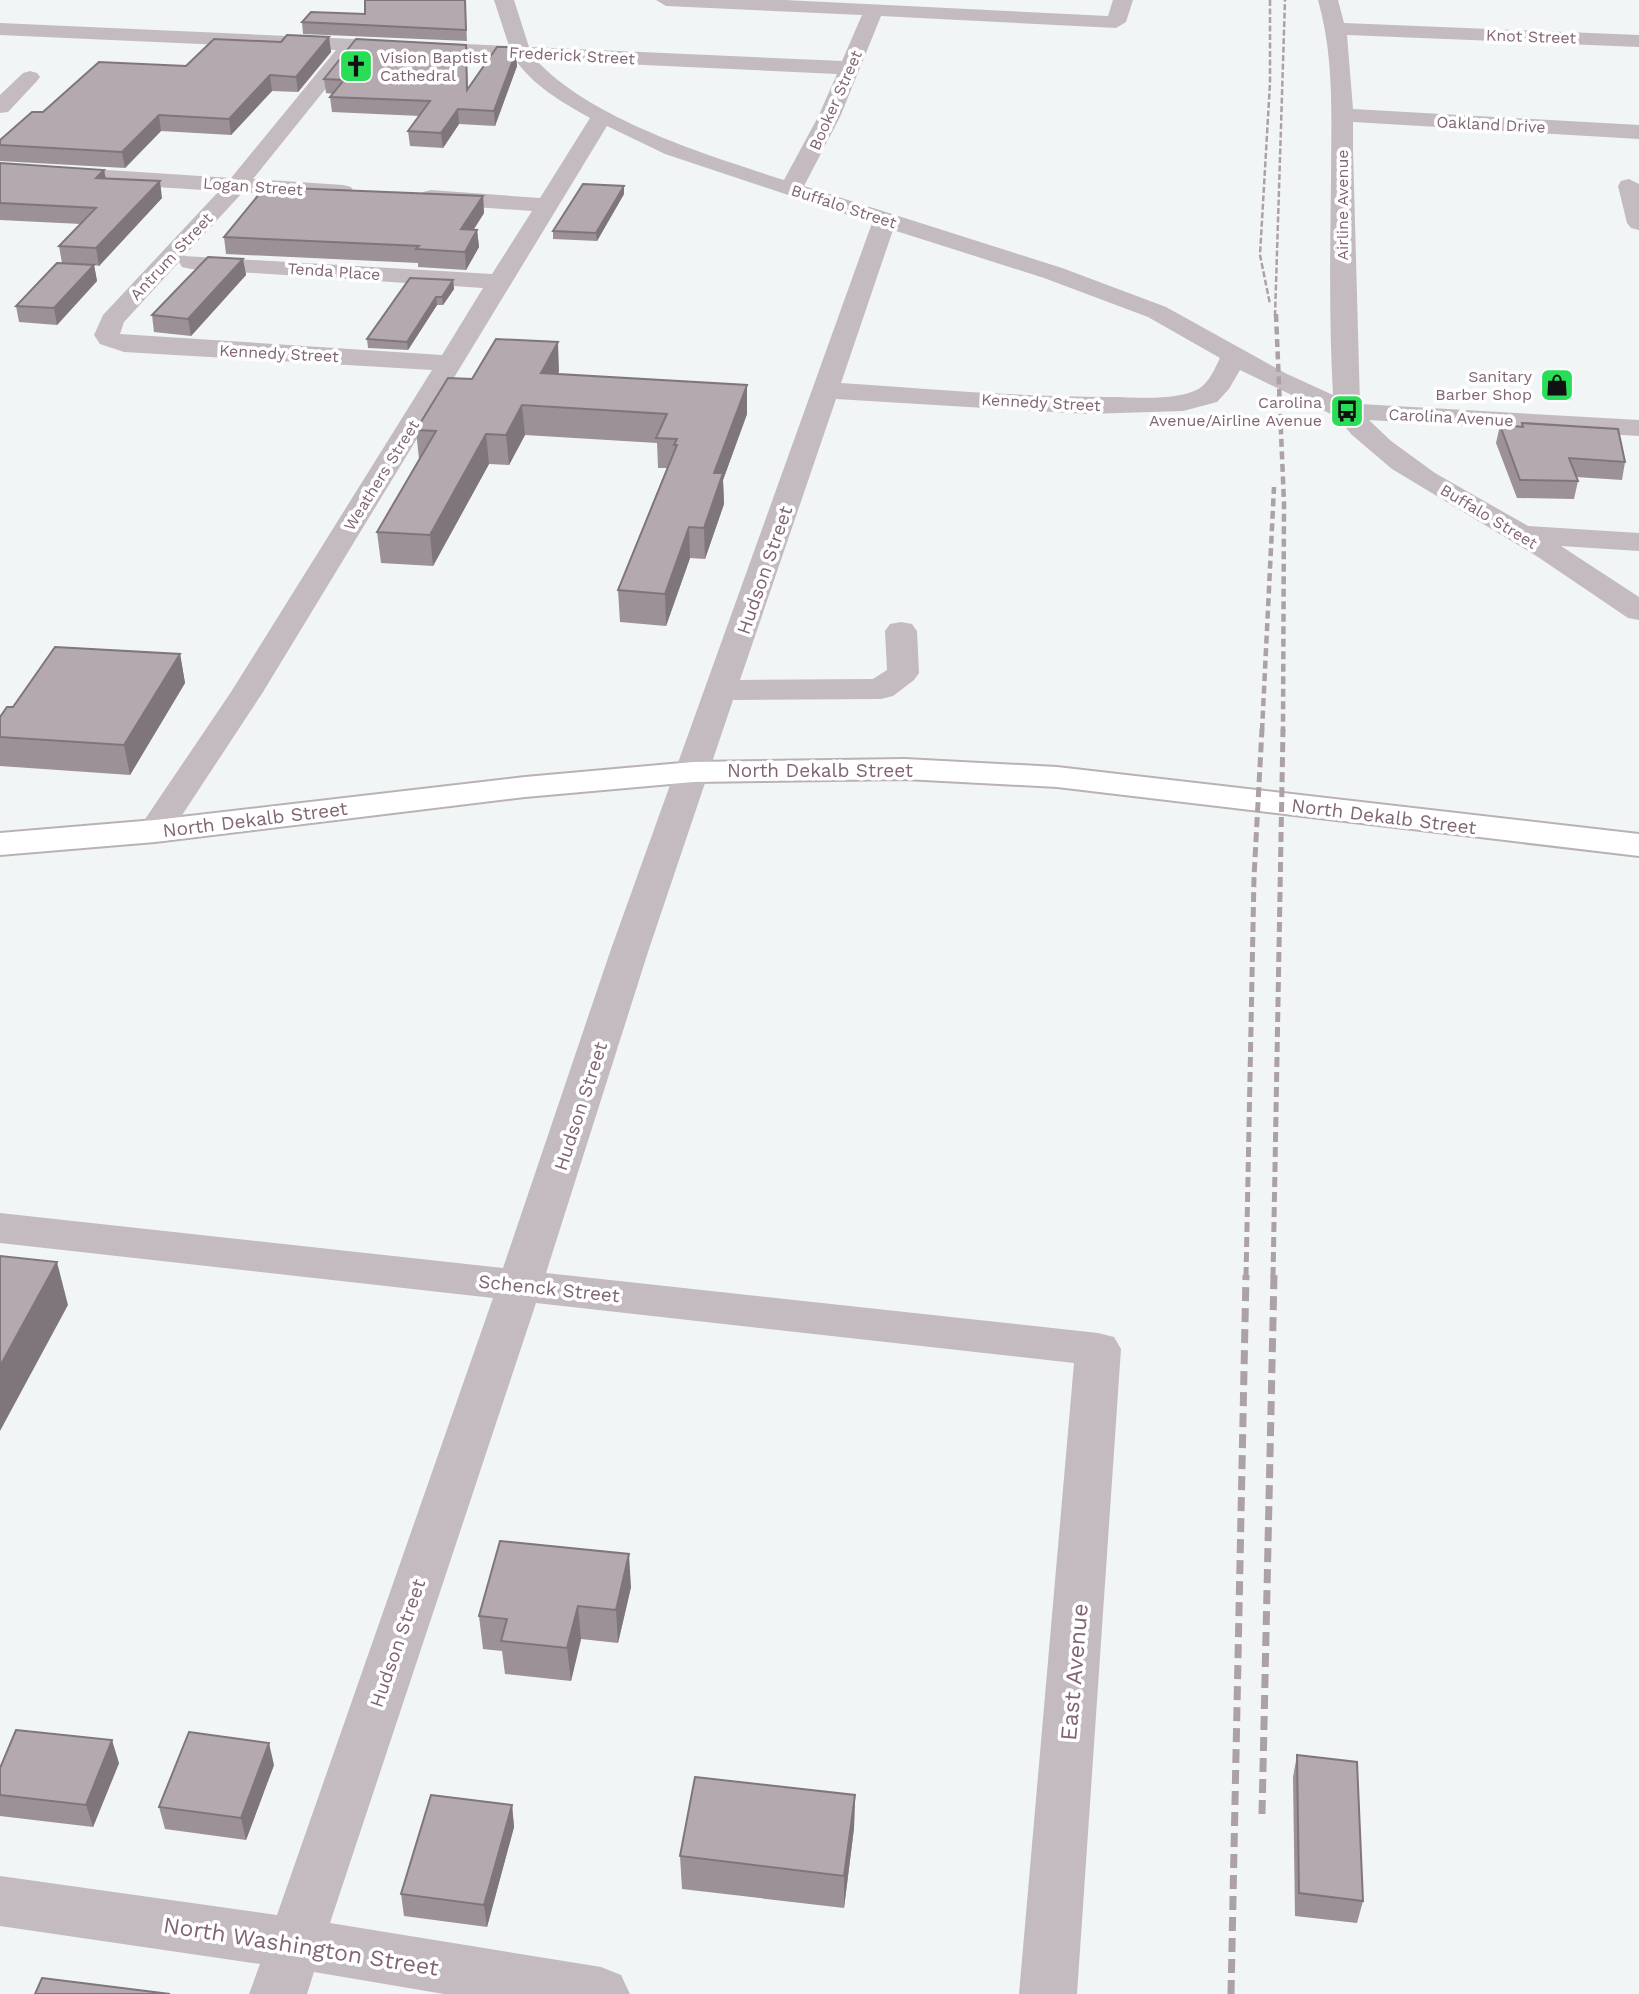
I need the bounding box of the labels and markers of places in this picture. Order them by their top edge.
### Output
church icon: Vision Baptist Cathedral [337,47,375,85]
place label: Vision Baptist Cathedral [380,48,488,85]
shop icon: Sanitary Barber Shop [1538,366,1576,404]
place label: Sanitary Barber Shop [1435,367,1533,404]
bus stop icon: Carolina Avenue/Airline Avenue [1328,392,1366,430]
place label: Carolina Avenue/Airline Avenue [1149,393,1322,430]

